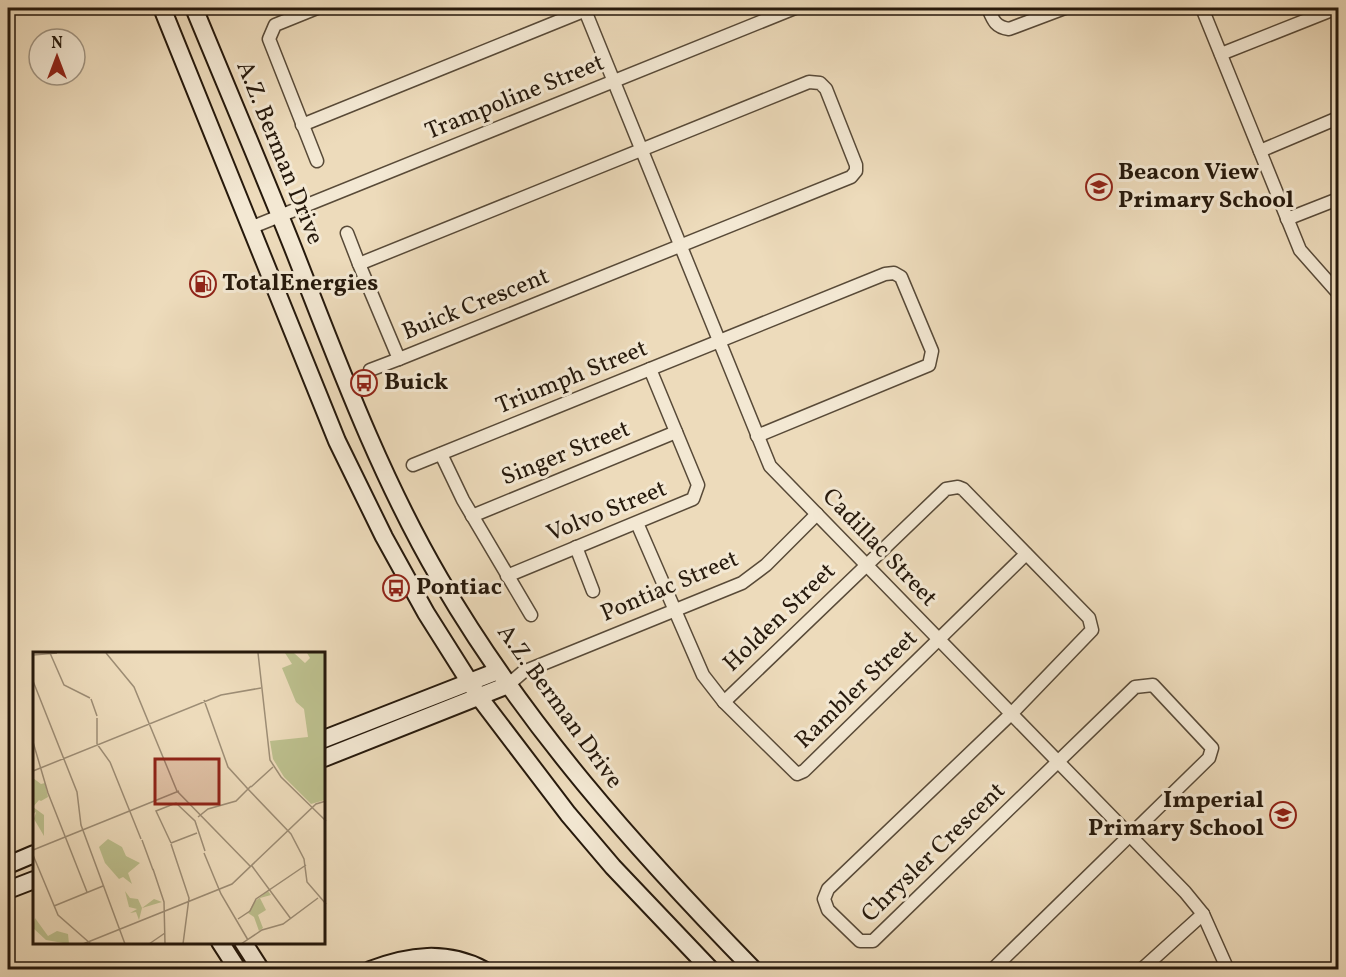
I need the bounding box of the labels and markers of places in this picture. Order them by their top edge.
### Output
place label: Beacon View Primary School [1118,156,1294,218]
school or university icon: Beacon View Primary School [1084,172,1114,202]
place label: TotalEnergies [222,267,378,301]
fuel station icon: TotalEnergies [188,269,218,299]
place label: Buick [384,366,449,400]
bus stop icon: Buick [349,368,379,398]
place label: Pontiac [416,571,502,605]
bus stop icon: Pontiac [381,573,411,603]
place label: Imperial Primary School [1088,784,1264,846]
school or university icon: Imperial Primary School [1268,800,1298,830]

